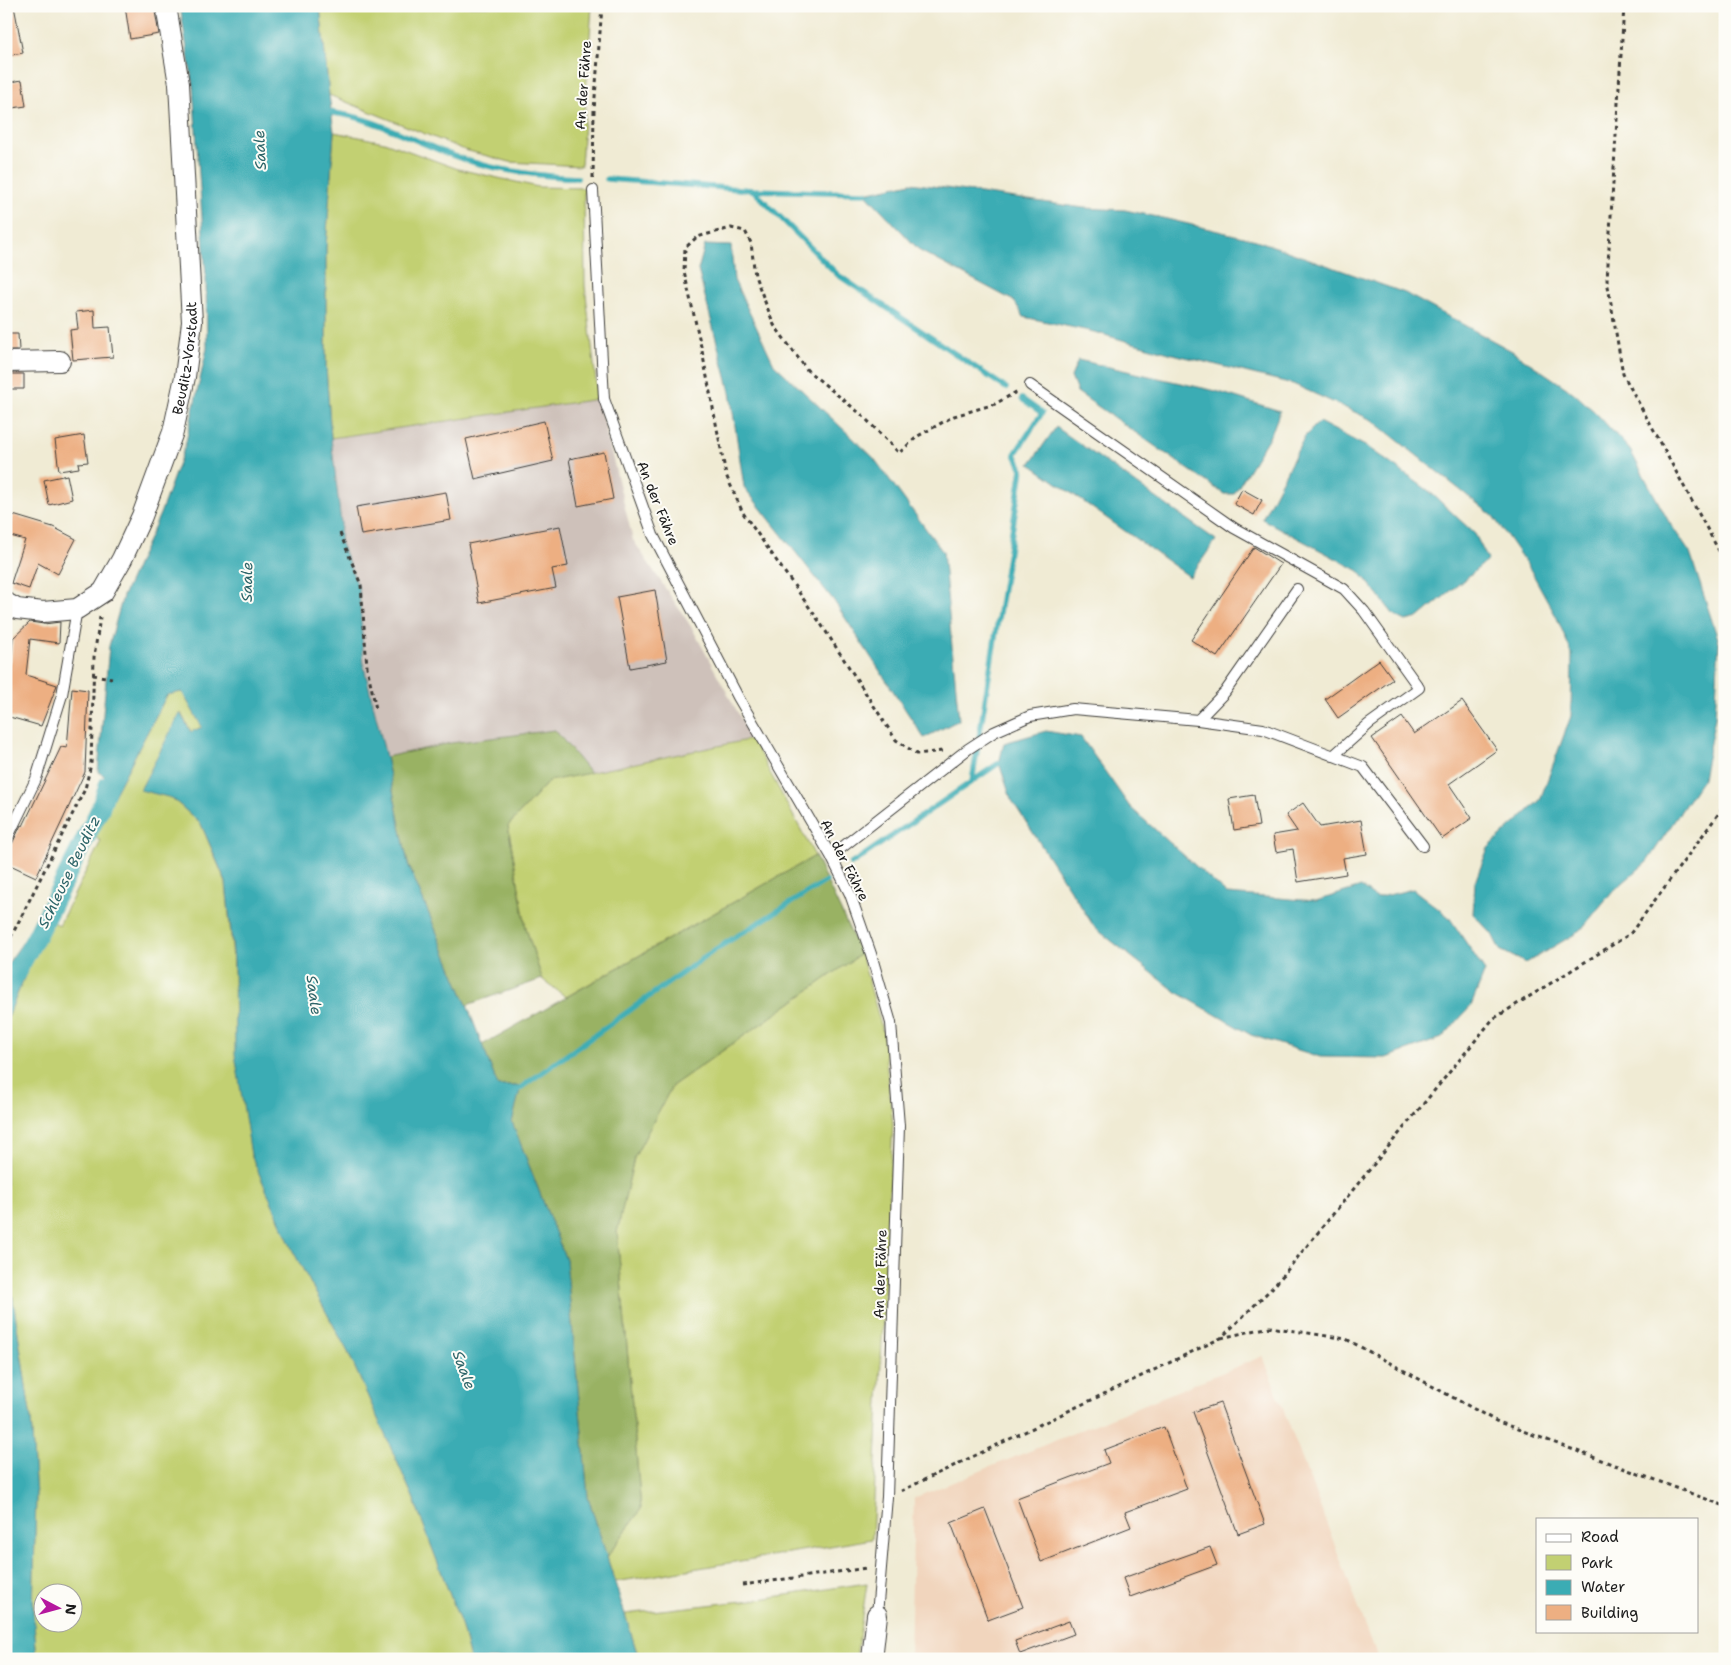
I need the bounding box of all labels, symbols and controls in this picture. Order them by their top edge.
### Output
street label: An der Fähre [571,40,595,130]
water label: Saale [249,130,271,170]
street label: Beuditz-Vorstadt [168,301,201,416]
street label: An der Fähre [633,458,683,548]
water label: Saale [237,562,257,602]
water label: Schleuse Beuditz [33,812,105,932]
street label: An der Fähre [817,816,873,904]
water label: Saale [302,974,326,1016]
street label: An der Fähre [869,1229,891,1319]
water label: Saale [448,1348,480,1392]
legend [1536,1518,1698,1632]
text: Road [1581,1527,1619,1547]
text: Park [1581,1553,1613,1573]
text: Water [1581,1577,1625,1597]
north arrow [32,1582,82,1632]
text: N [61,1603,80,1616]
text: Building [1581,1603,1638,1623]

